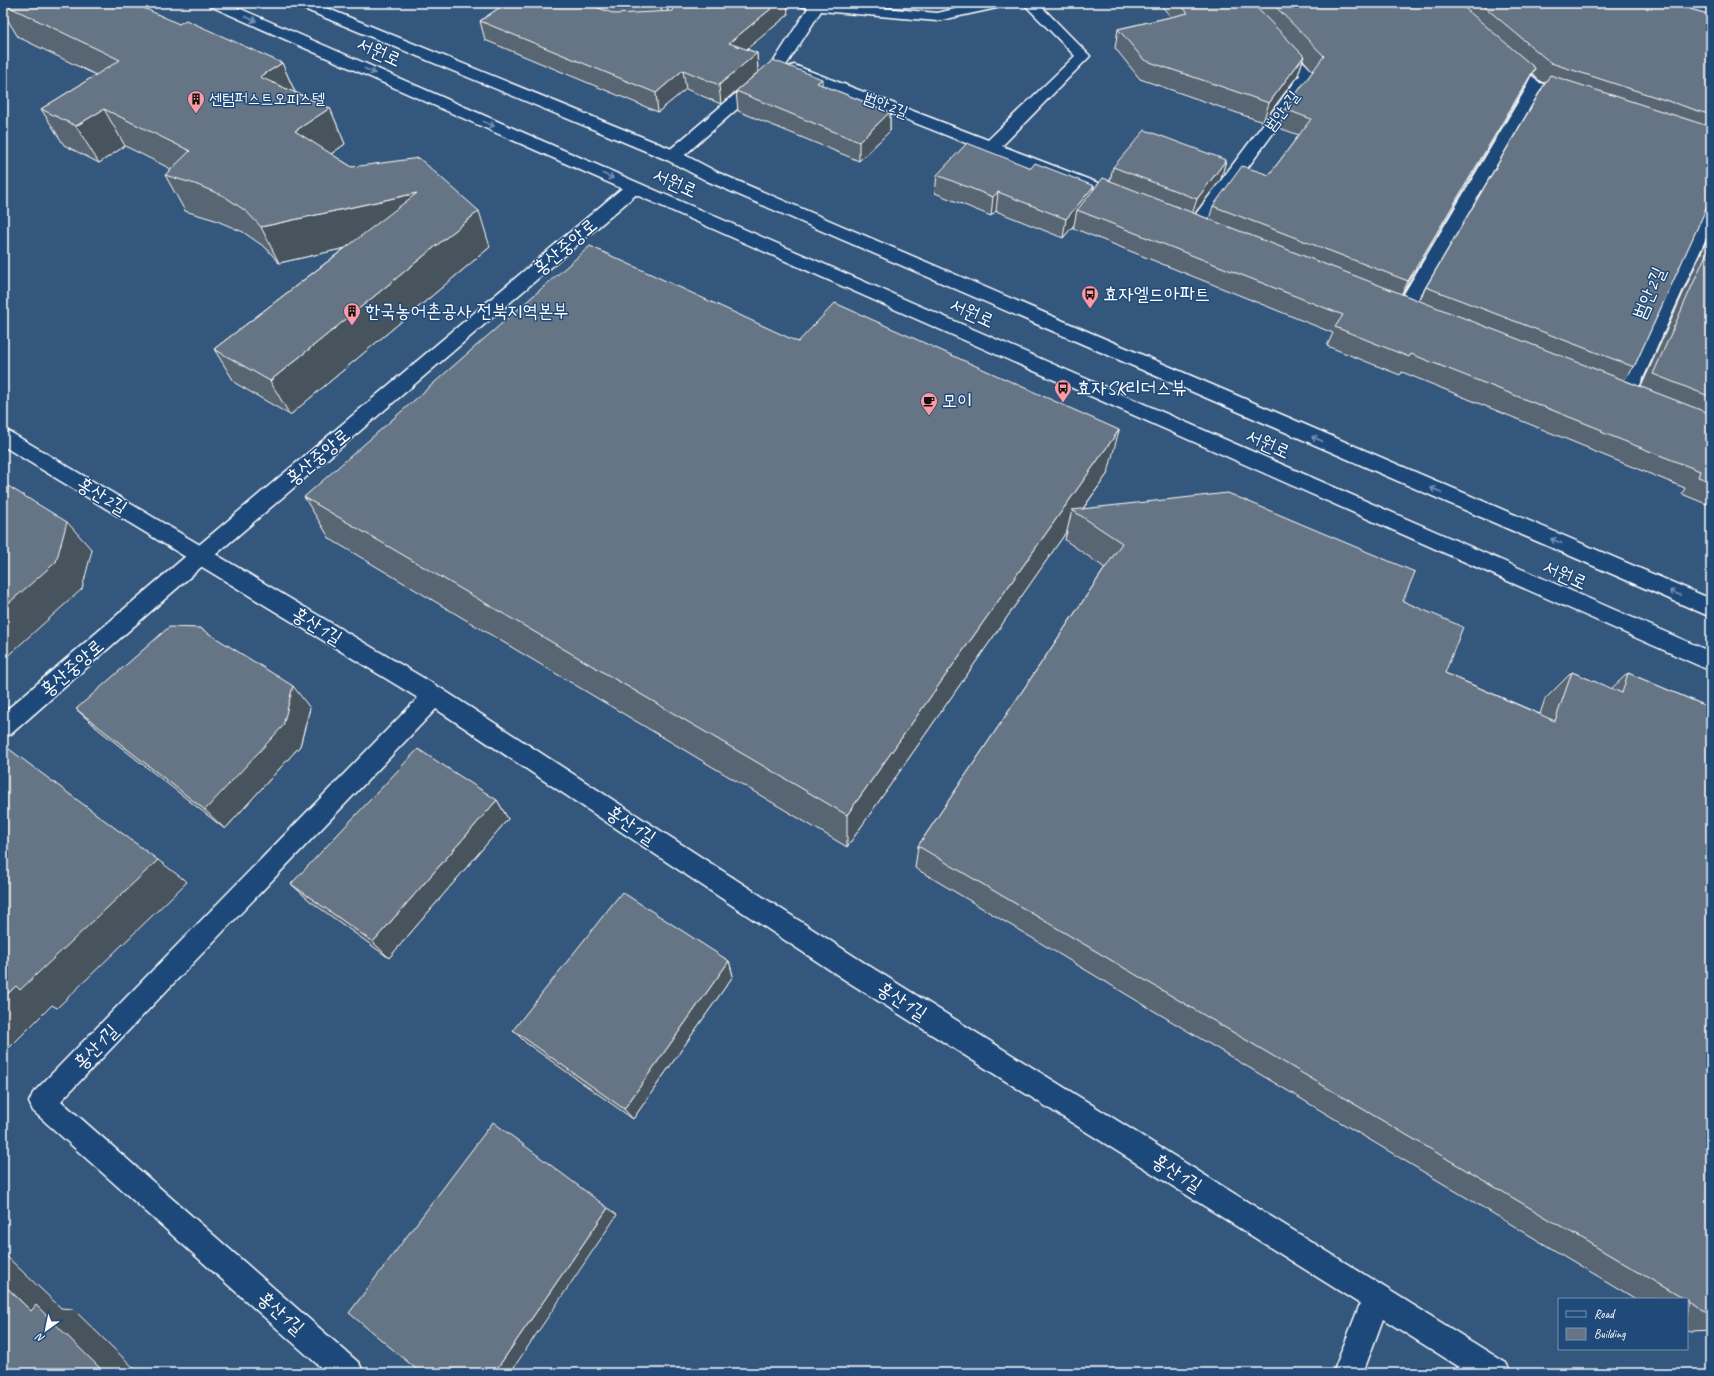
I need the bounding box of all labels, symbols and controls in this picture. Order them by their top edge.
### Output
one-way arrow [244,16,256,23]
street label: 서원로 [353,32,405,72]
one-way arrow [363,68,375,75]
street label: 범안2길 [861,87,911,123]
street label: 범안2길 [1260,87,1304,135]
building icon: 센텀퍼스트오피스텔 [186,89,206,114]
place label: 센텀퍼스트오피스텔 [209,89,325,109]
one-way arrow [482,121,494,128]
street label: 서원로 [649,163,701,203]
one-way arrow [601,173,613,180]
street label: 홍산중앙로 [528,213,602,281]
street label: 범안2길 [1627,263,1671,323]
place label: 효자엘드아파트 [1103,282,1210,306]
bus stop icon: 효자엘드아파트 [1080,284,1100,309]
street label: 서원로 [946,293,998,333]
place label: 한국농어촌공사 전북지역본부 [365,299,568,323]
building icon: 한국농어촌공사 전북지역본부 [342,301,362,326]
place label: 효자SK리더스뷰 [1076,376,1187,400]
bus stop icon: 효자SK리더스뷰 [1053,378,1073,403]
place label: 모이 [942,389,973,413]
cafe icon: 모이 [919,391,939,416]
street label: 홍산중앙로 [281,423,355,491]
street label: 서원로 [1242,424,1294,464]
one-way arrow [1311,435,1323,442]
street label: 홍산2길 [72,472,132,520]
one-way arrow [1431,486,1443,493]
one-way arrow [1550,537,1562,545]
street label: 서원로 [1539,555,1591,595]
one-way arrow [1670,588,1682,596]
street label: 홍산1길 [287,602,347,650]
street label: 홍산중앙로 [35,634,109,702]
street label: 홍산1길 [602,800,660,850]
street label: 홍산1길 [873,976,931,1026]
street label: 홍산1길 [68,1019,124,1075]
street label: 홍산1길 [1148,1148,1206,1198]
street label: 홍산1길 [253,1286,309,1340]
legend [1558,1298,1688,1350]
text: Road [1594,1306,1616,1322]
north arrow [26,1310,66,1350]
text: Building [1594,1326,1626,1342]
text: N [32,1329,47,1346]

